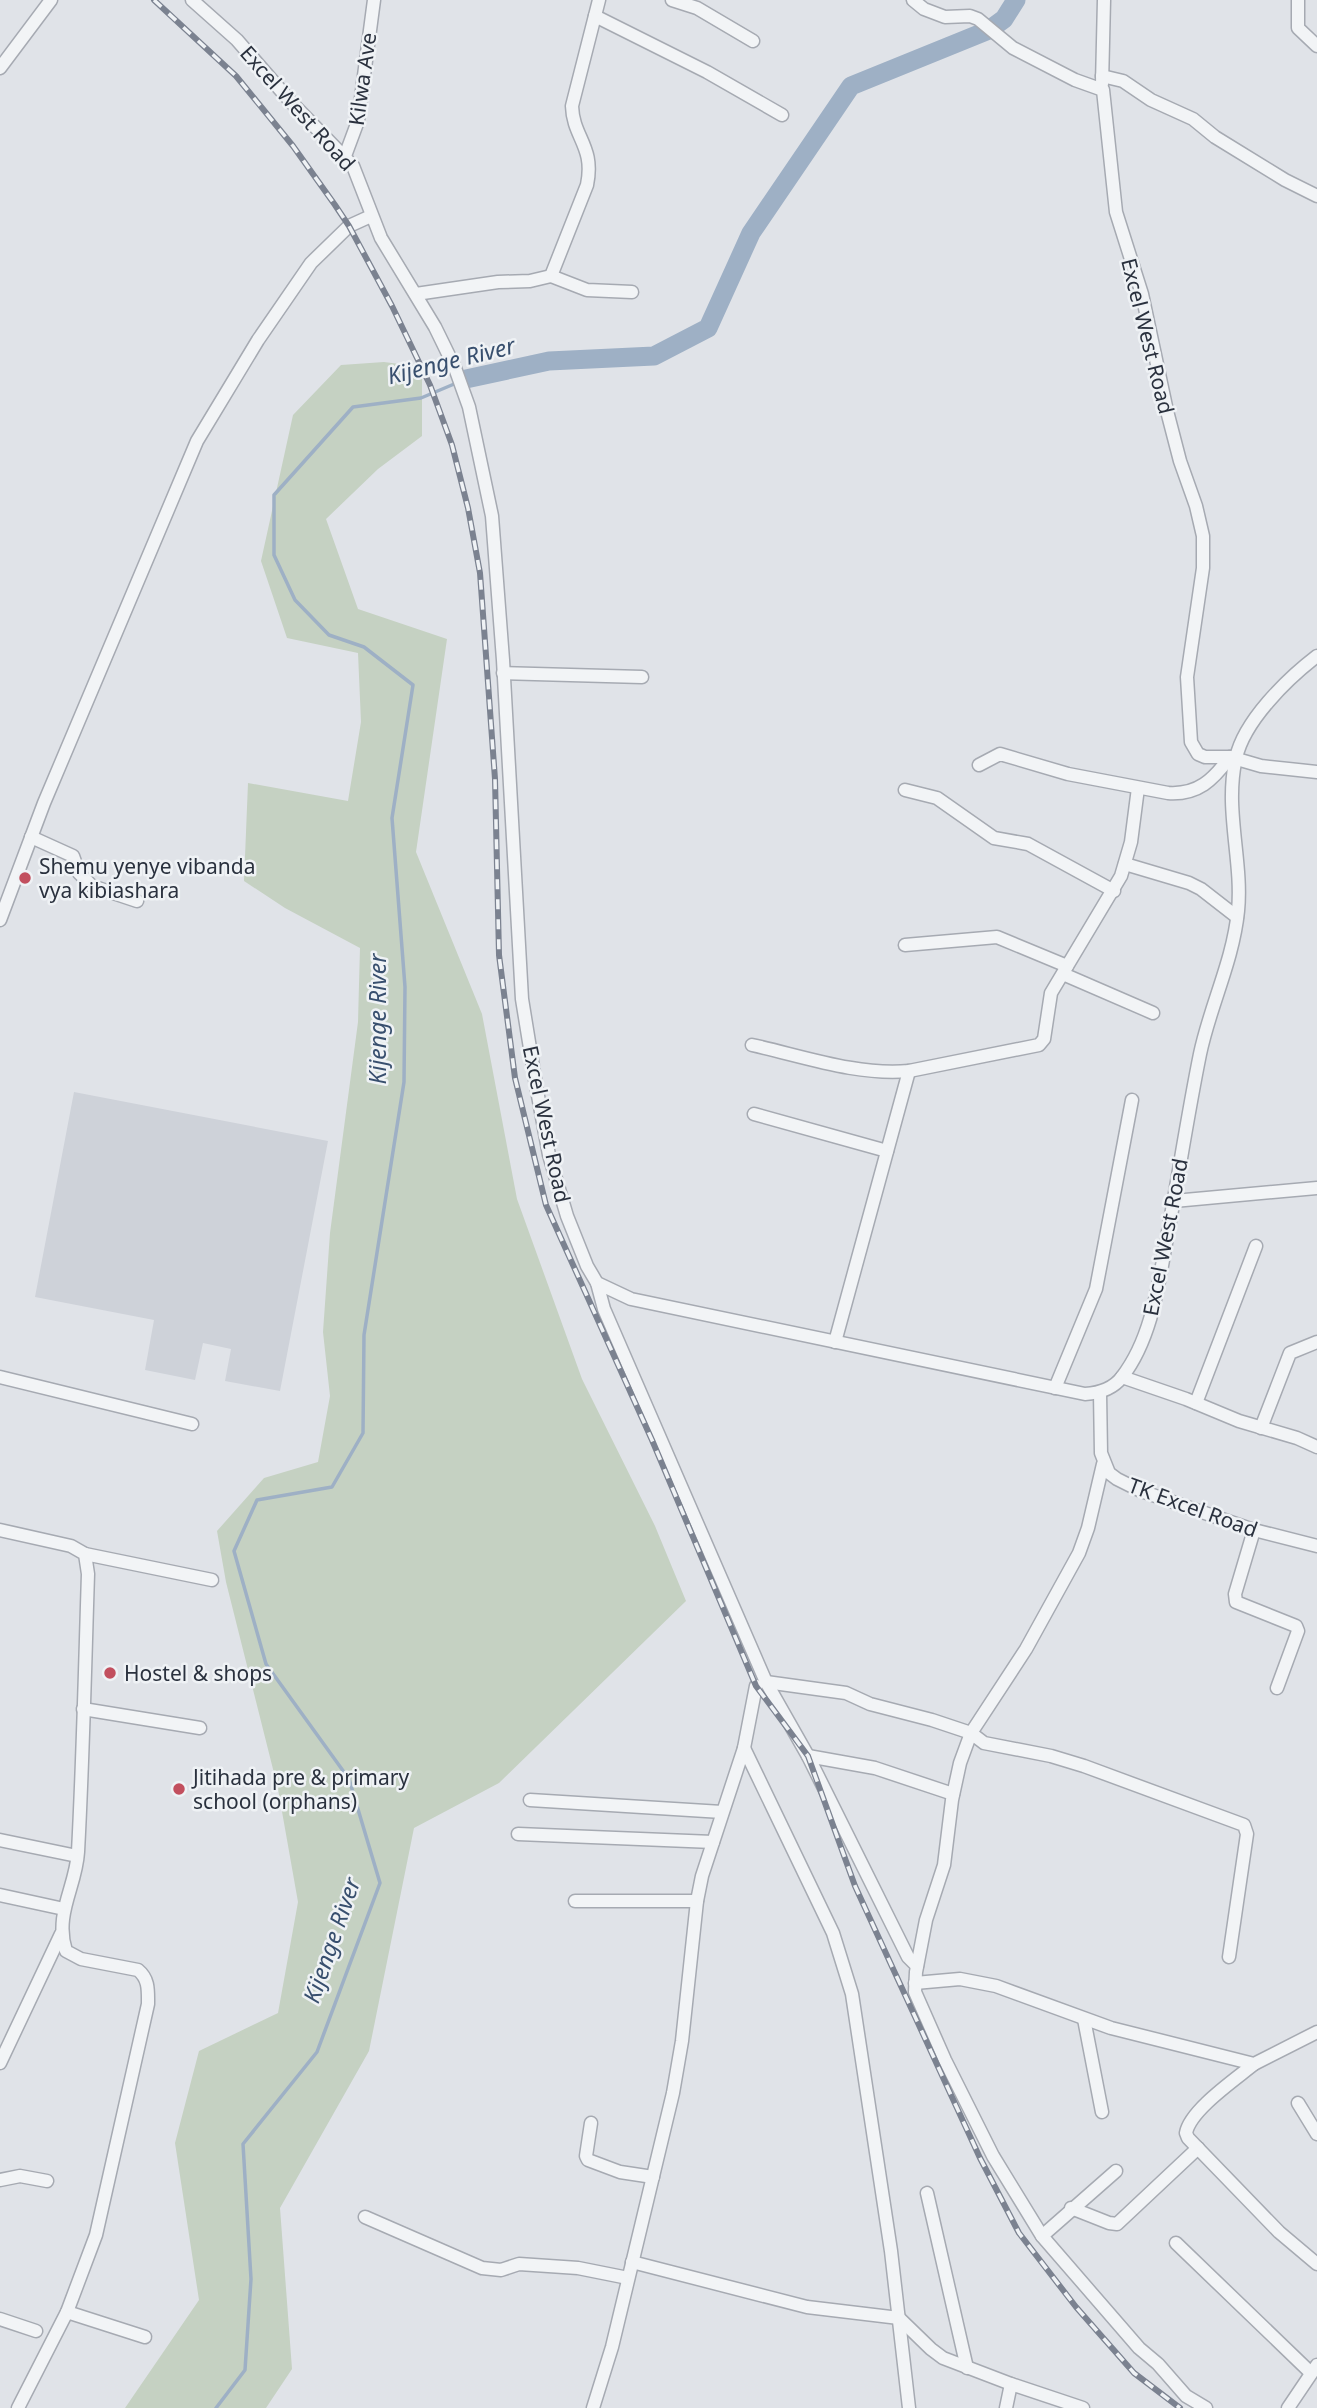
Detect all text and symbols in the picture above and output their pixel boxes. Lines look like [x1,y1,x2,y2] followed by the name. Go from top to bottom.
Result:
[342,31,382,127] street label: Kilwa Ave
[234,39,362,177] street label: Excel West Road
[1115,255,1181,417] street label: Excel West Road
[384,328,519,391] water label: Kijenge River
[39,852,255,904] place label: Shemu yenye vibanda vya kibiashara
[17,870,33,886] marker: Shemu yenye vibanda vya kibiashara
[361,953,393,1084] water label: Kijenge River
[517,1043,577,1205] street label: Excel West Road
[1136,1156,1194,1318] street label: Excel West Road
[1124,1471,1262,1543] street label: TK Excel Road
[124,1659,272,1687] place label: Hostel & shops
[102,1665,118,1681] marker: Hostel & shops
[191,1763,409,1815] place label: Jitihada pre & primary school (orphans)
[171,1781,187,1797] marker: Jitihada pre & primary school (orphans)
[295,1872,368,2007] water label: Kijenge River

